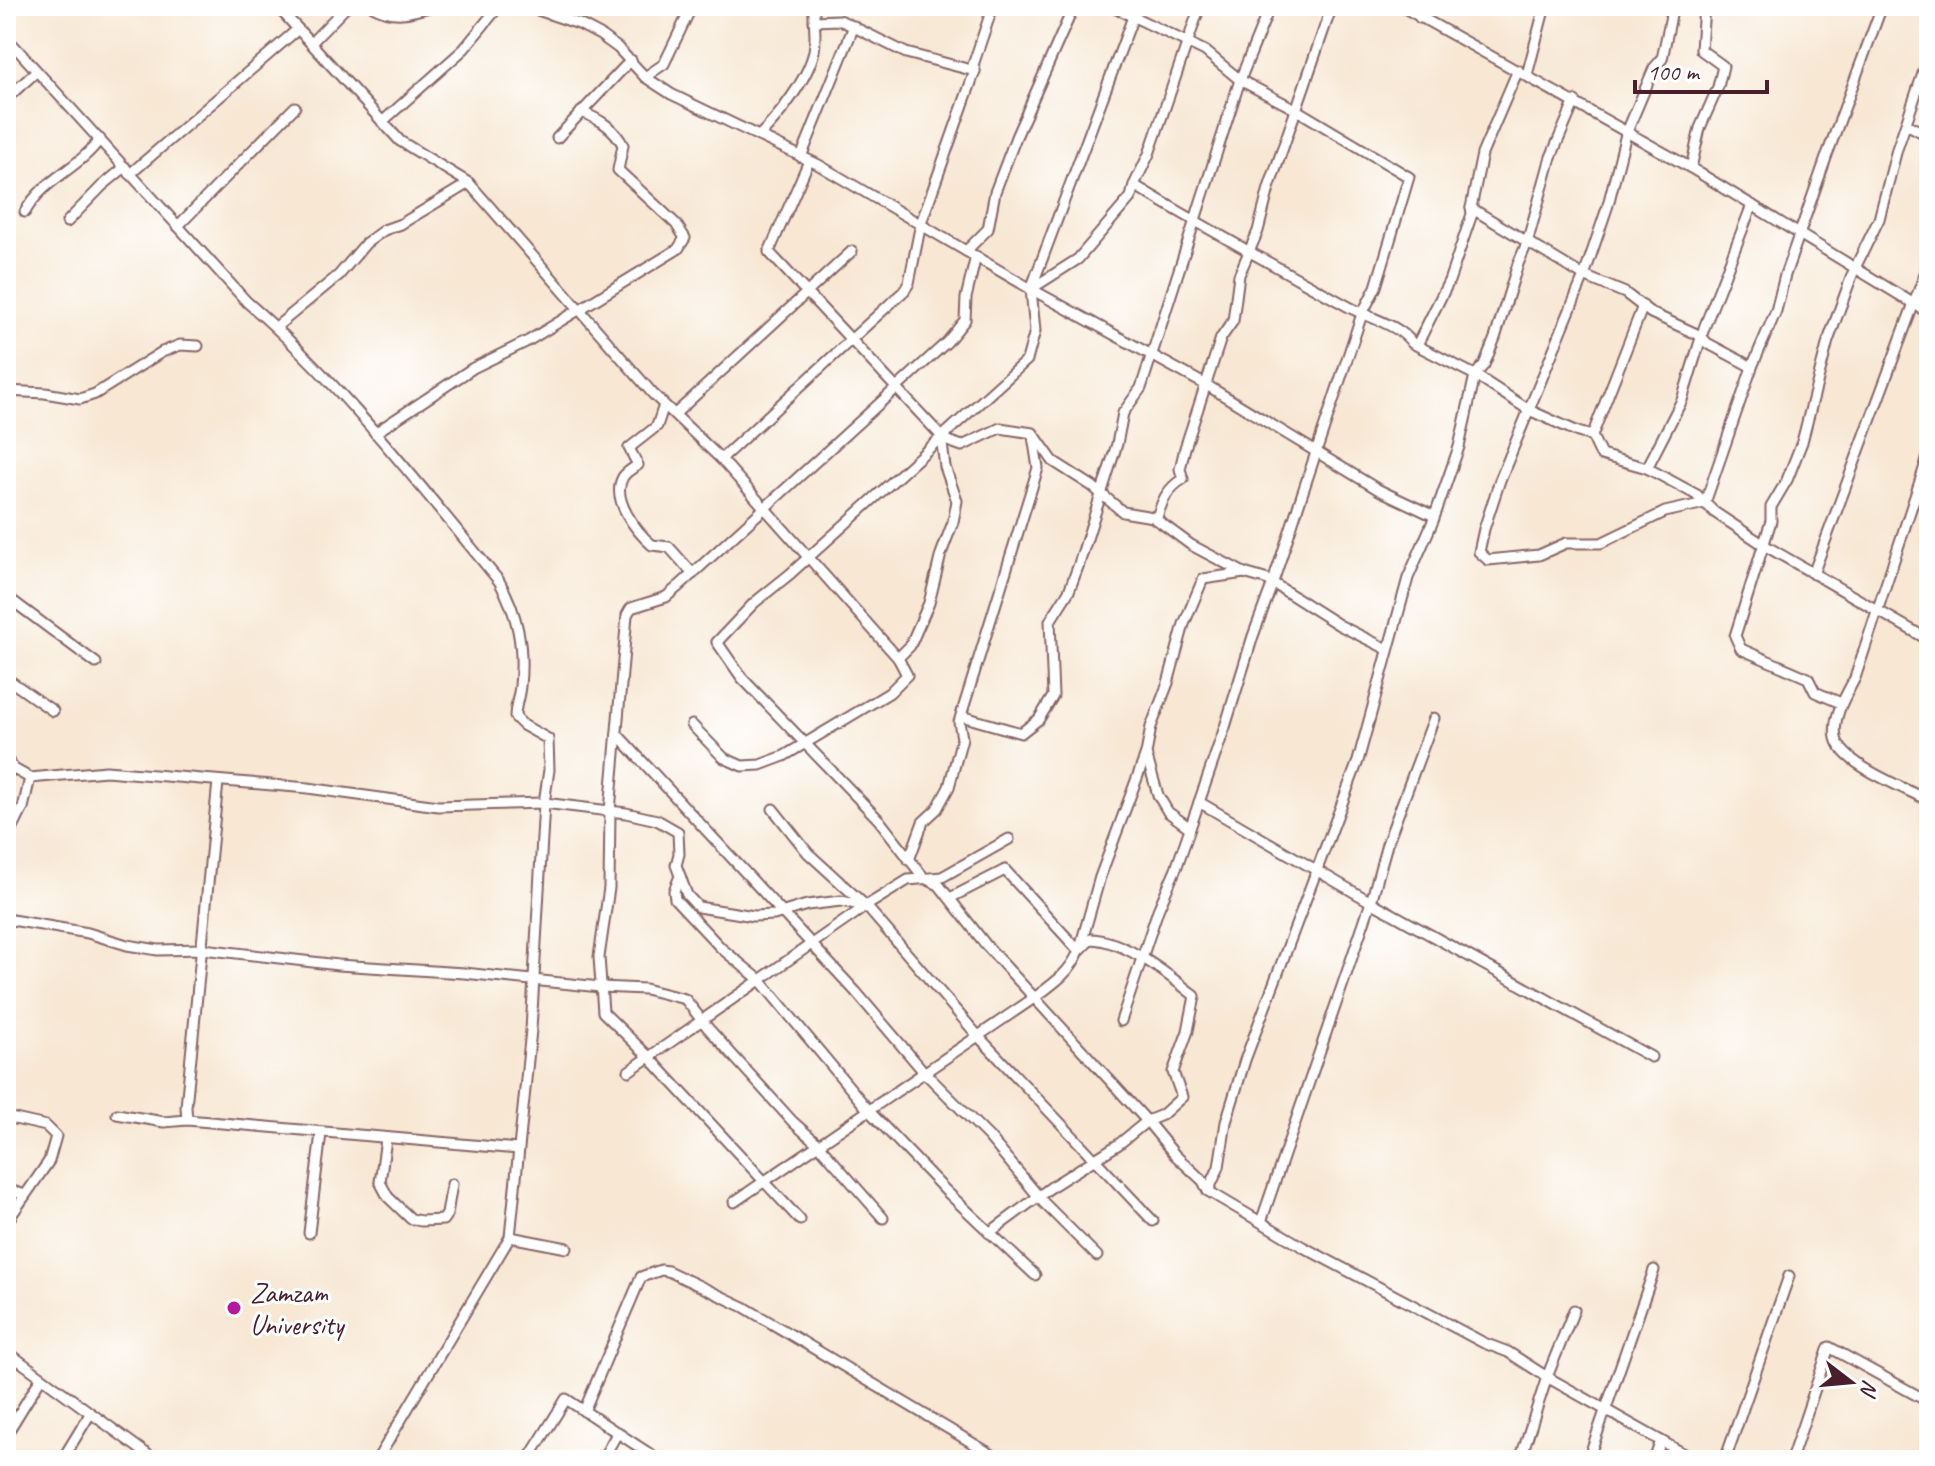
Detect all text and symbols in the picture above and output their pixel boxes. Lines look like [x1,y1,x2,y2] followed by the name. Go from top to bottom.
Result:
[1635,44,1767,94] scale bar
[1647,57,1701,87] text: 100 m
[250,1275,346,1342] place label: Zamzam University
[225,1299,243,1317] marker: Zamzam University
[1811,1342,1891,1422] north arrow
[1853,1377,1885,1401] text: N

